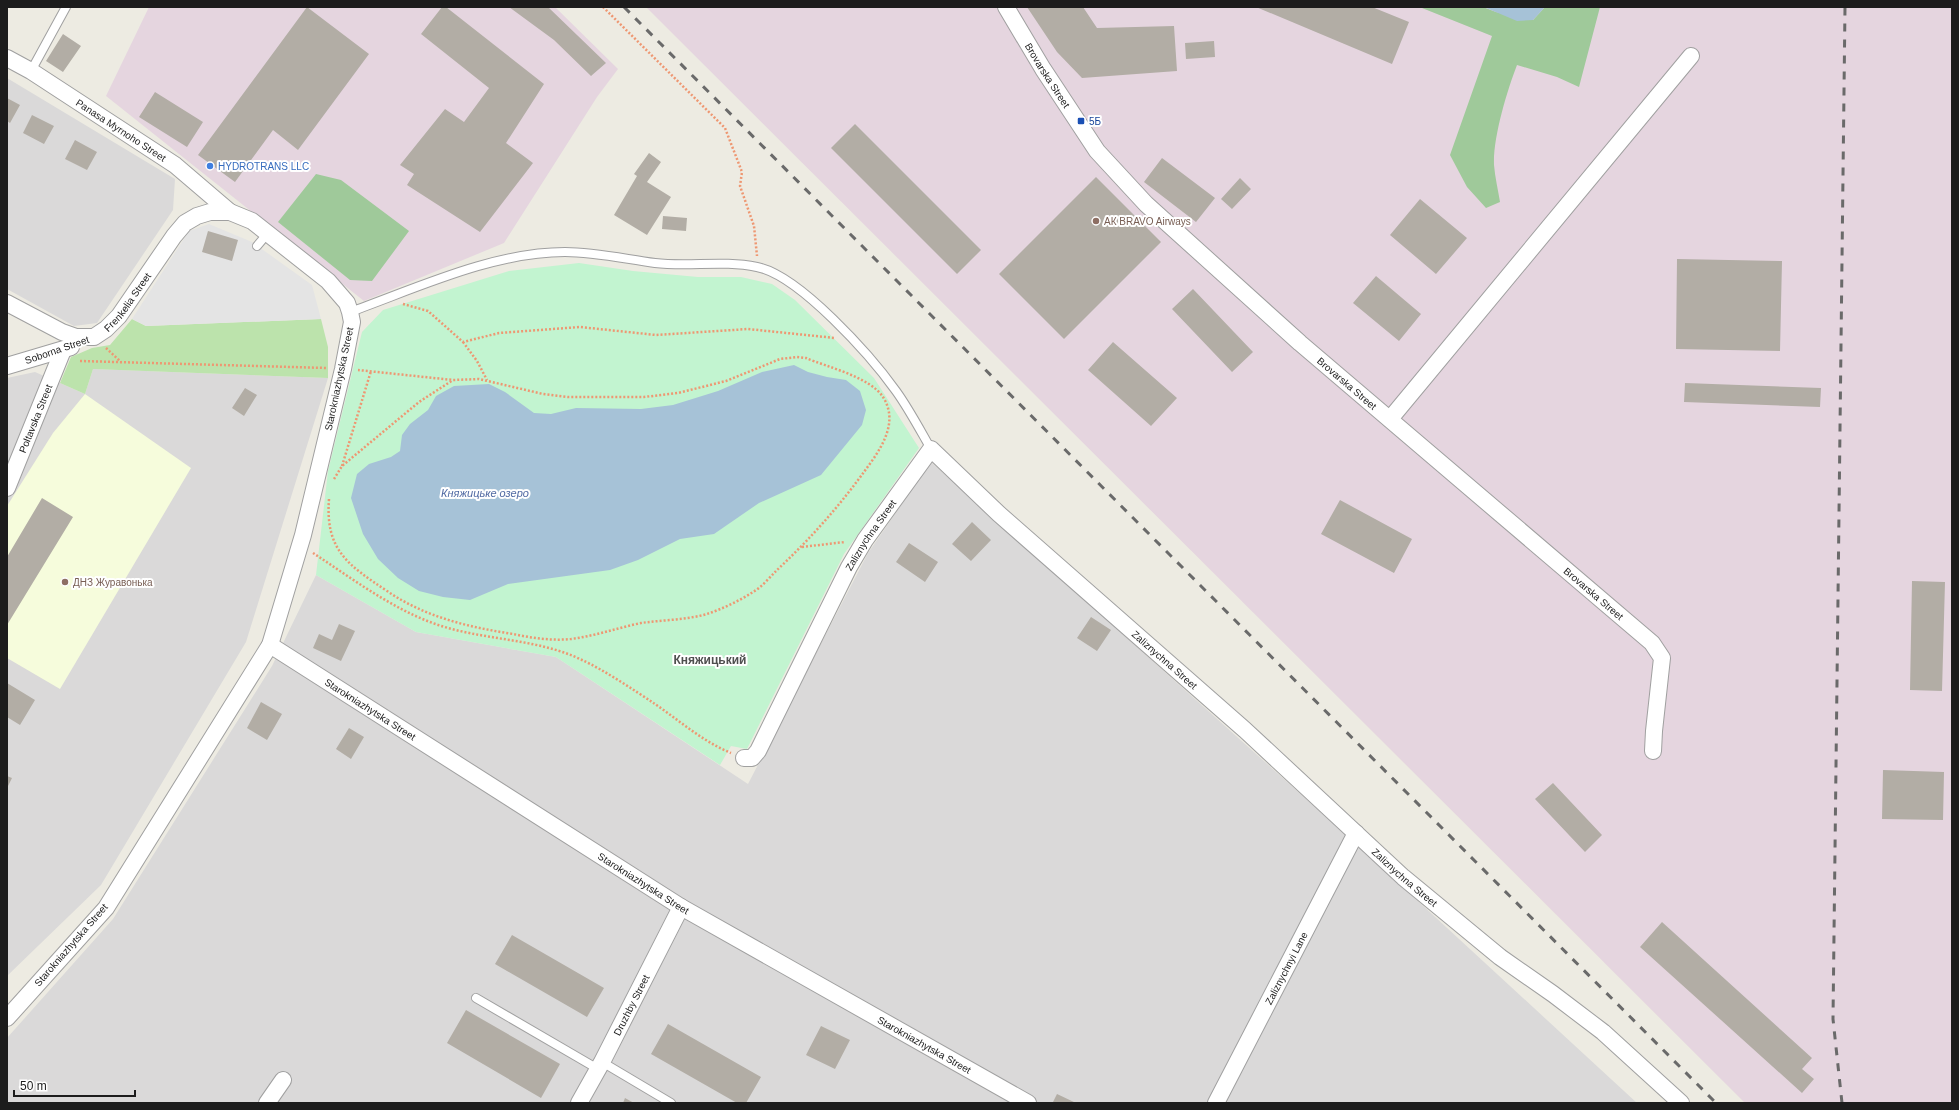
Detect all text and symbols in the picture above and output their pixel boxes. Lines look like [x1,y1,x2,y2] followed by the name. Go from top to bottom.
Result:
[1023,41,1072,110] street label: Brovarska Street
[74,97,168,163] street label: Panasa Myrnoho Street
[1076,116,1086,126] marker: 5Б
[1089,116,1102,127] place label: 5Б
[205,161,215,171] marker: HYDROTRANS LLC
[218,161,309,172] place label: HYDROTRANS LLC
[1091,216,1101,226] marker: АК BRAVO Airways
[1104,216,1191,227] place label: АК BRAVO Airways
[102,270,153,333] street label: Frenkelia Street
[323,326,355,432] street label: Starokniazhytska Street
[23,334,91,366] street label: Soborna Street
[1315,355,1379,412] street label: Brovarska Street
[16,382,54,454] street label: Poltavska Street
[441,487,529,499] water label: Княжицьке озеро
[843,497,898,572] street label: Zaliznychna Street
[1562,565,1626,622] street label: Brovarska Street
[60,577,70,587] marker: ДНЗ Журавонька
[73,577,153,588] place label: ДНЗ Журавонька
[1130,628,1200,691] street label: Zaliznychna Street
[674,653,746,667] district label: Княжицький
[323,676,418,742] street label: Starokniazhytska Street
[1370,846,1440,909] street label: Zaliznychna Street
[596,850,691,916] street label: Starokniazhytska Street
[32,901,110,988] street label: Starokniazhytska Street
[1263,930,1309,1006] street label: Zaliznychnyi Lane
[611,973,651,1037] street label: Druzhby Street
[876,1014,973,1075] street label: Starokniazhytska Street
[14,1072,135,1098] scale bar
[20,1079,47,1093] text: 50 m

